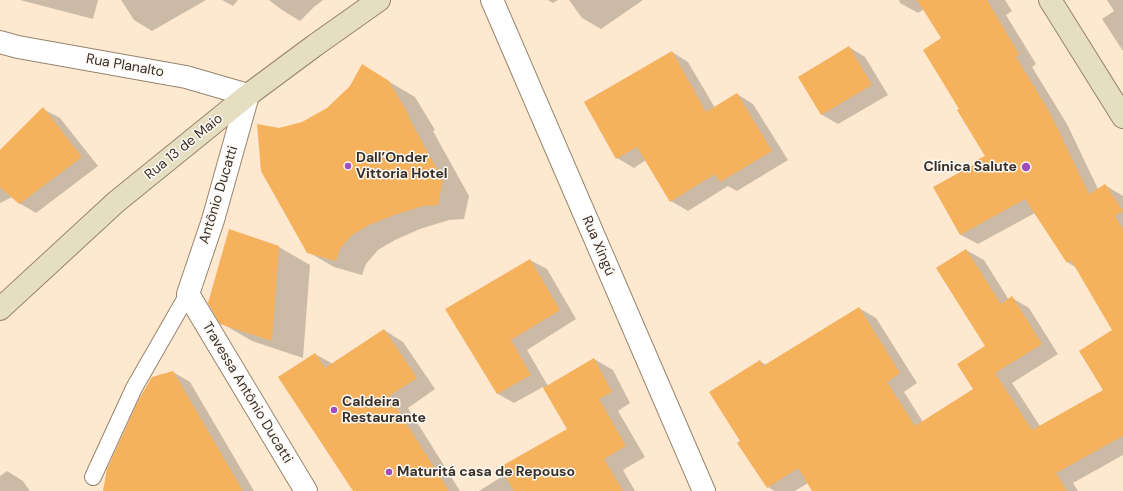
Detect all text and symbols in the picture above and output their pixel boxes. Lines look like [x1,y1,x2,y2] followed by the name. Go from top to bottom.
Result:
[85,51,165,81] street label: Rua Planalto
[142,110,226,184] street label: Rua 13 de Maio
[196,144,242,246] street label: Antônio Ducatti
[356,150,448,182] place label: Dall’Onder Vittoria Hotel
[923,159,1017,175] place label: Clínica Salute
[343,161,353,171] marker: Dall’Onder Vittoria Hotel
[1020,161,1032,173] marker: Clínica Salute
[578,214,618,278] street label: Rua Xingú
[198,319,296,467] street label: Travessa Antônio Ducatti
[342,394,426,426] place label: Caldeira Restaurante
[329,405,339,415] marker: Caldeira Restaurante
[397,464,575,480] place label: Maturitá casa de Repouso
[384,467,394,477] marker: Maturitá casa de Repouso

